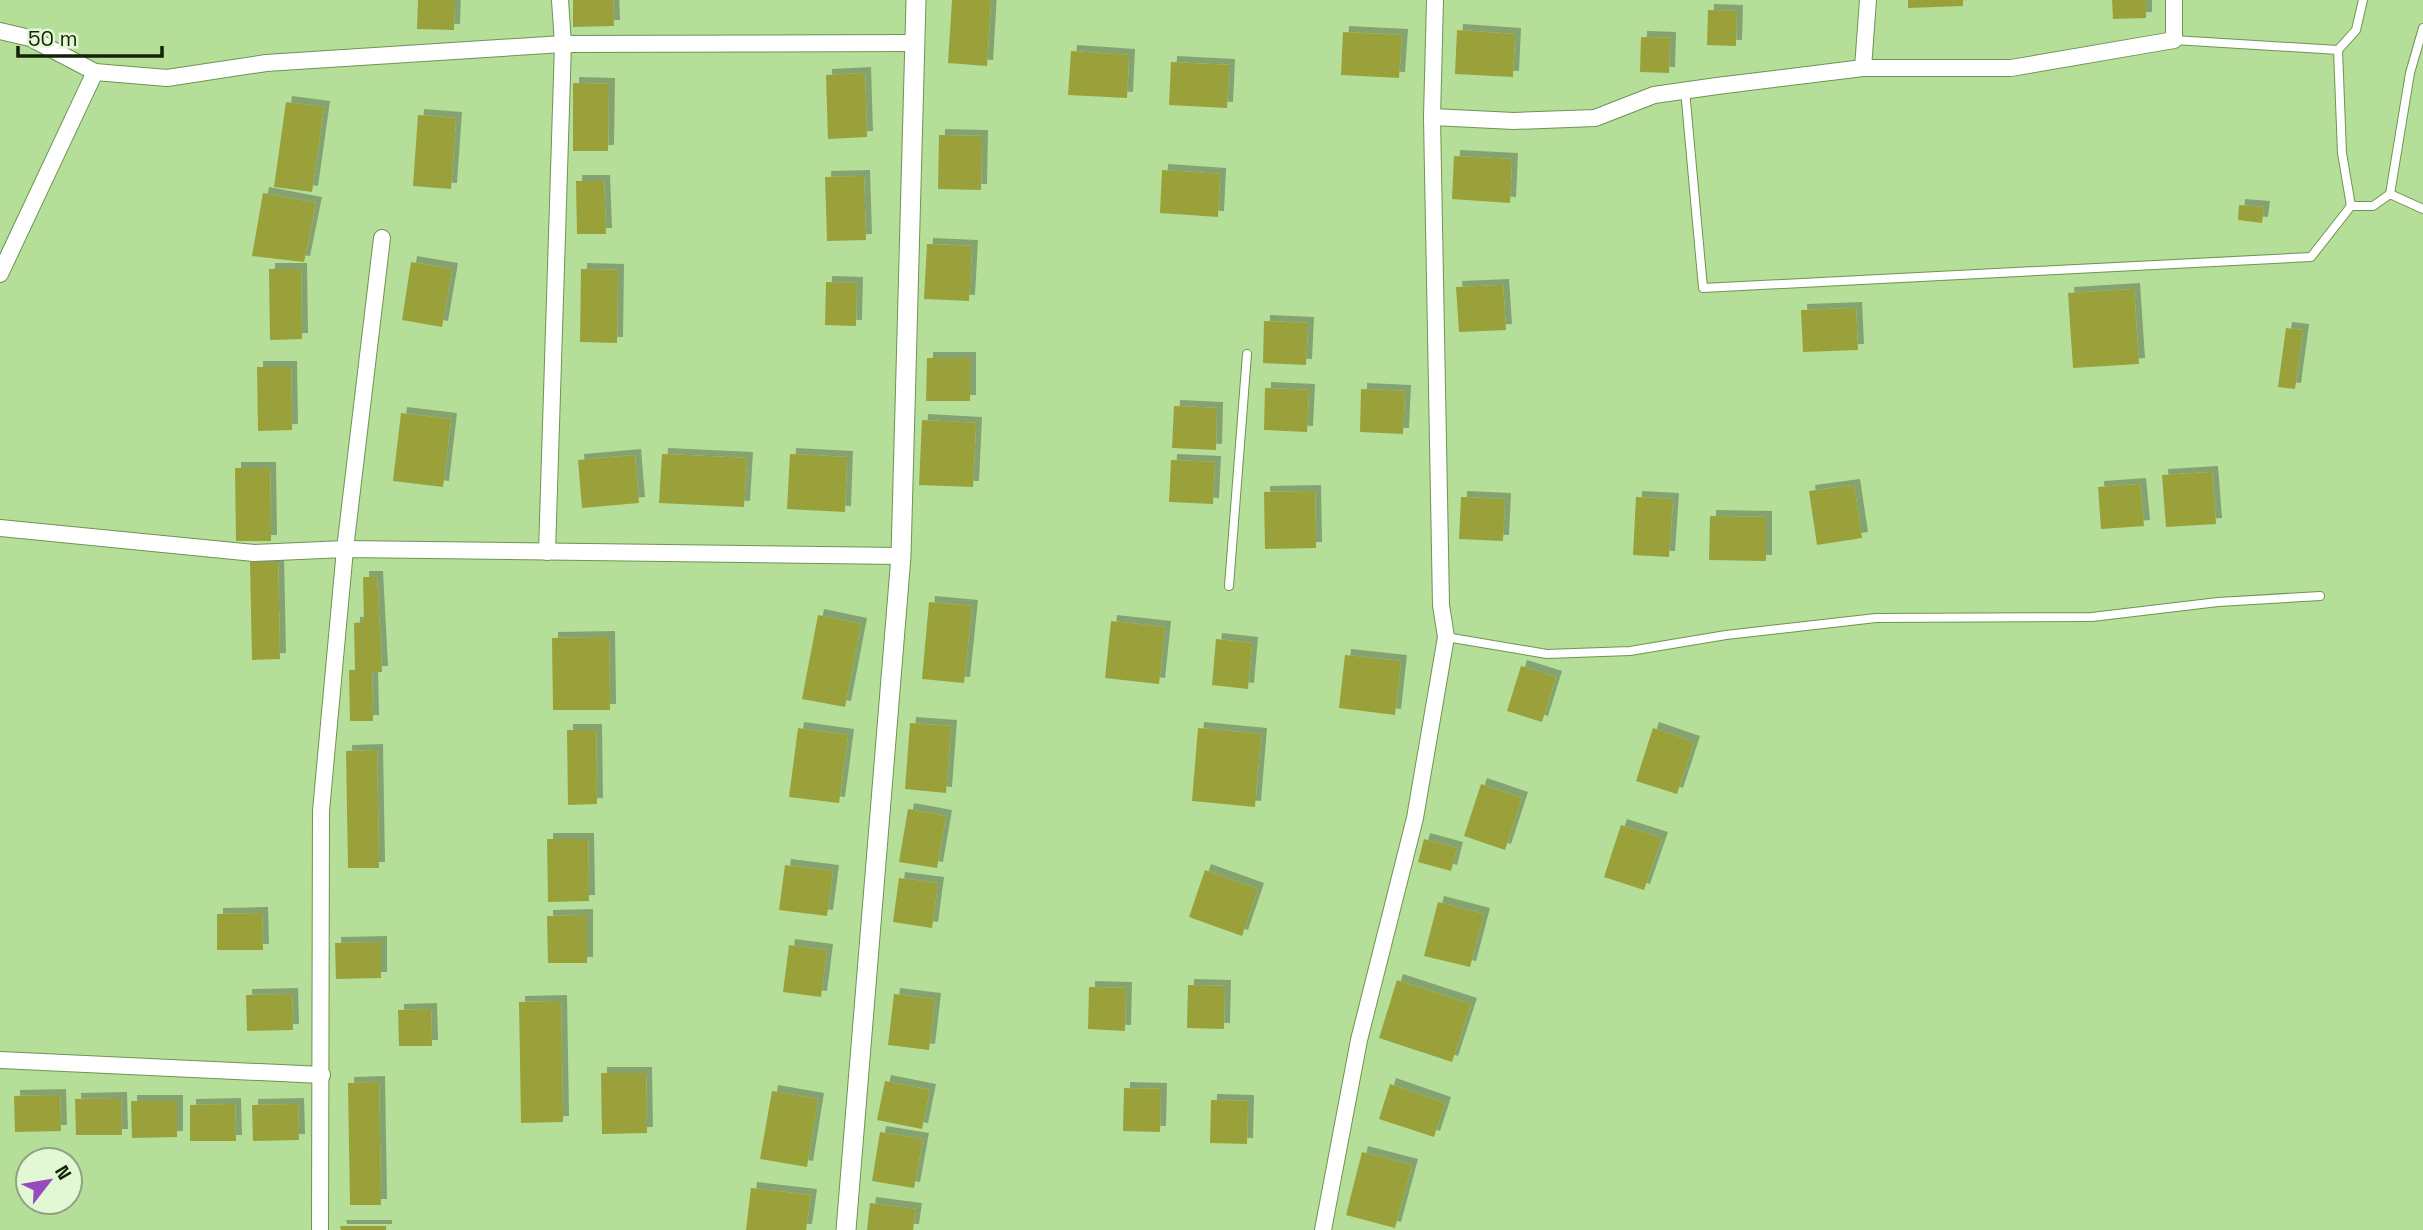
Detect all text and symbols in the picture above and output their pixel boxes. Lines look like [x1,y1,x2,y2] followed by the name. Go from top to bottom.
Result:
[18,14,161,58] scale bar
[28,25,78,52] text: 50 m
[14,1146,84,1216] north arrow
[49,1161,77,1184] text: N

